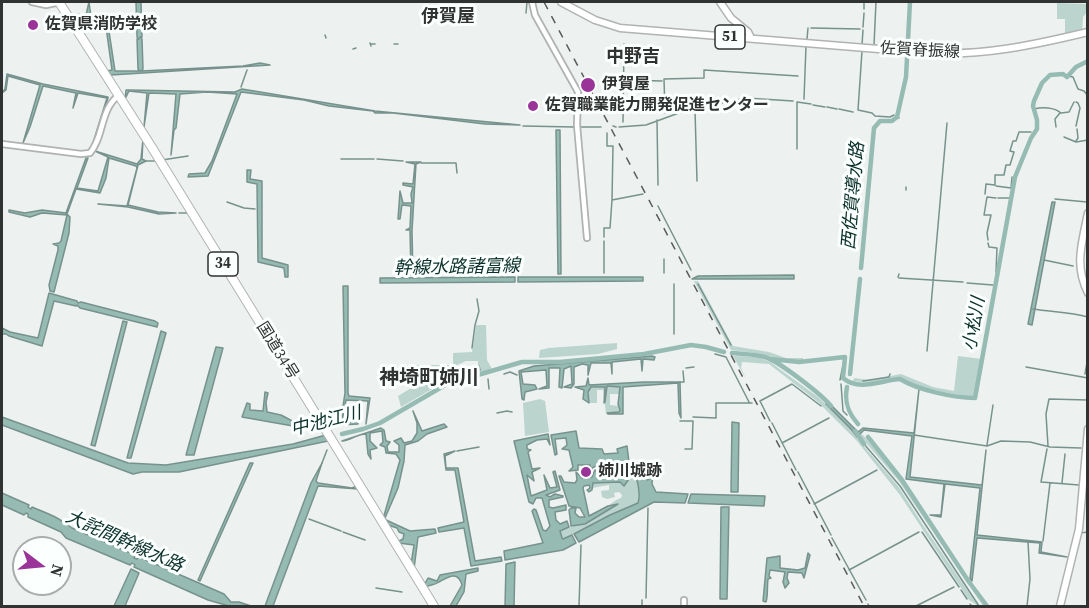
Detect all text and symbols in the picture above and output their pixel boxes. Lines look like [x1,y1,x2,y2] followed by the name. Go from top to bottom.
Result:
[421,6,475,28] district label: 伊賀屋
[45,15,157,35] place label: 佐賀県消防学校
[26,18,40,32] marker: 佐賀県消防学校
[715,25,745,49] road number: 51
[880,39,960,63] street label: 佐賀脊振線
[606,46,660,68] district label: 中野吉
[602,75,650,95] place label: 伊賀屋
[579,76,597,94] marker: 伊賀屋
[545,96,769,116] place label: 佐賀職業能力開発促進センター
[526,99,540,113] marker: 佐賀職業能力開発促進センター
[839,141,869,251] water label: 西佐賀導水路
[208,252,238,276] road number: 34
[394,256,520,280] water label: 幹線水路諸富線
[960,296,990,352] water label: 小松川
[252,319,302,383] street label: 国道34号
[379,367,479,391] district label: 神埼町姉川
[288,403,364,441] water label: 中池江川
[598,462,662,482] place label: 姉川城跡
[579,465,593,479] marker: 姉川城跡
[62,507,186,577] water label: 大詫間幹線水路
[12,536,72,596] north arrow
[45,562,70,579] text: N

